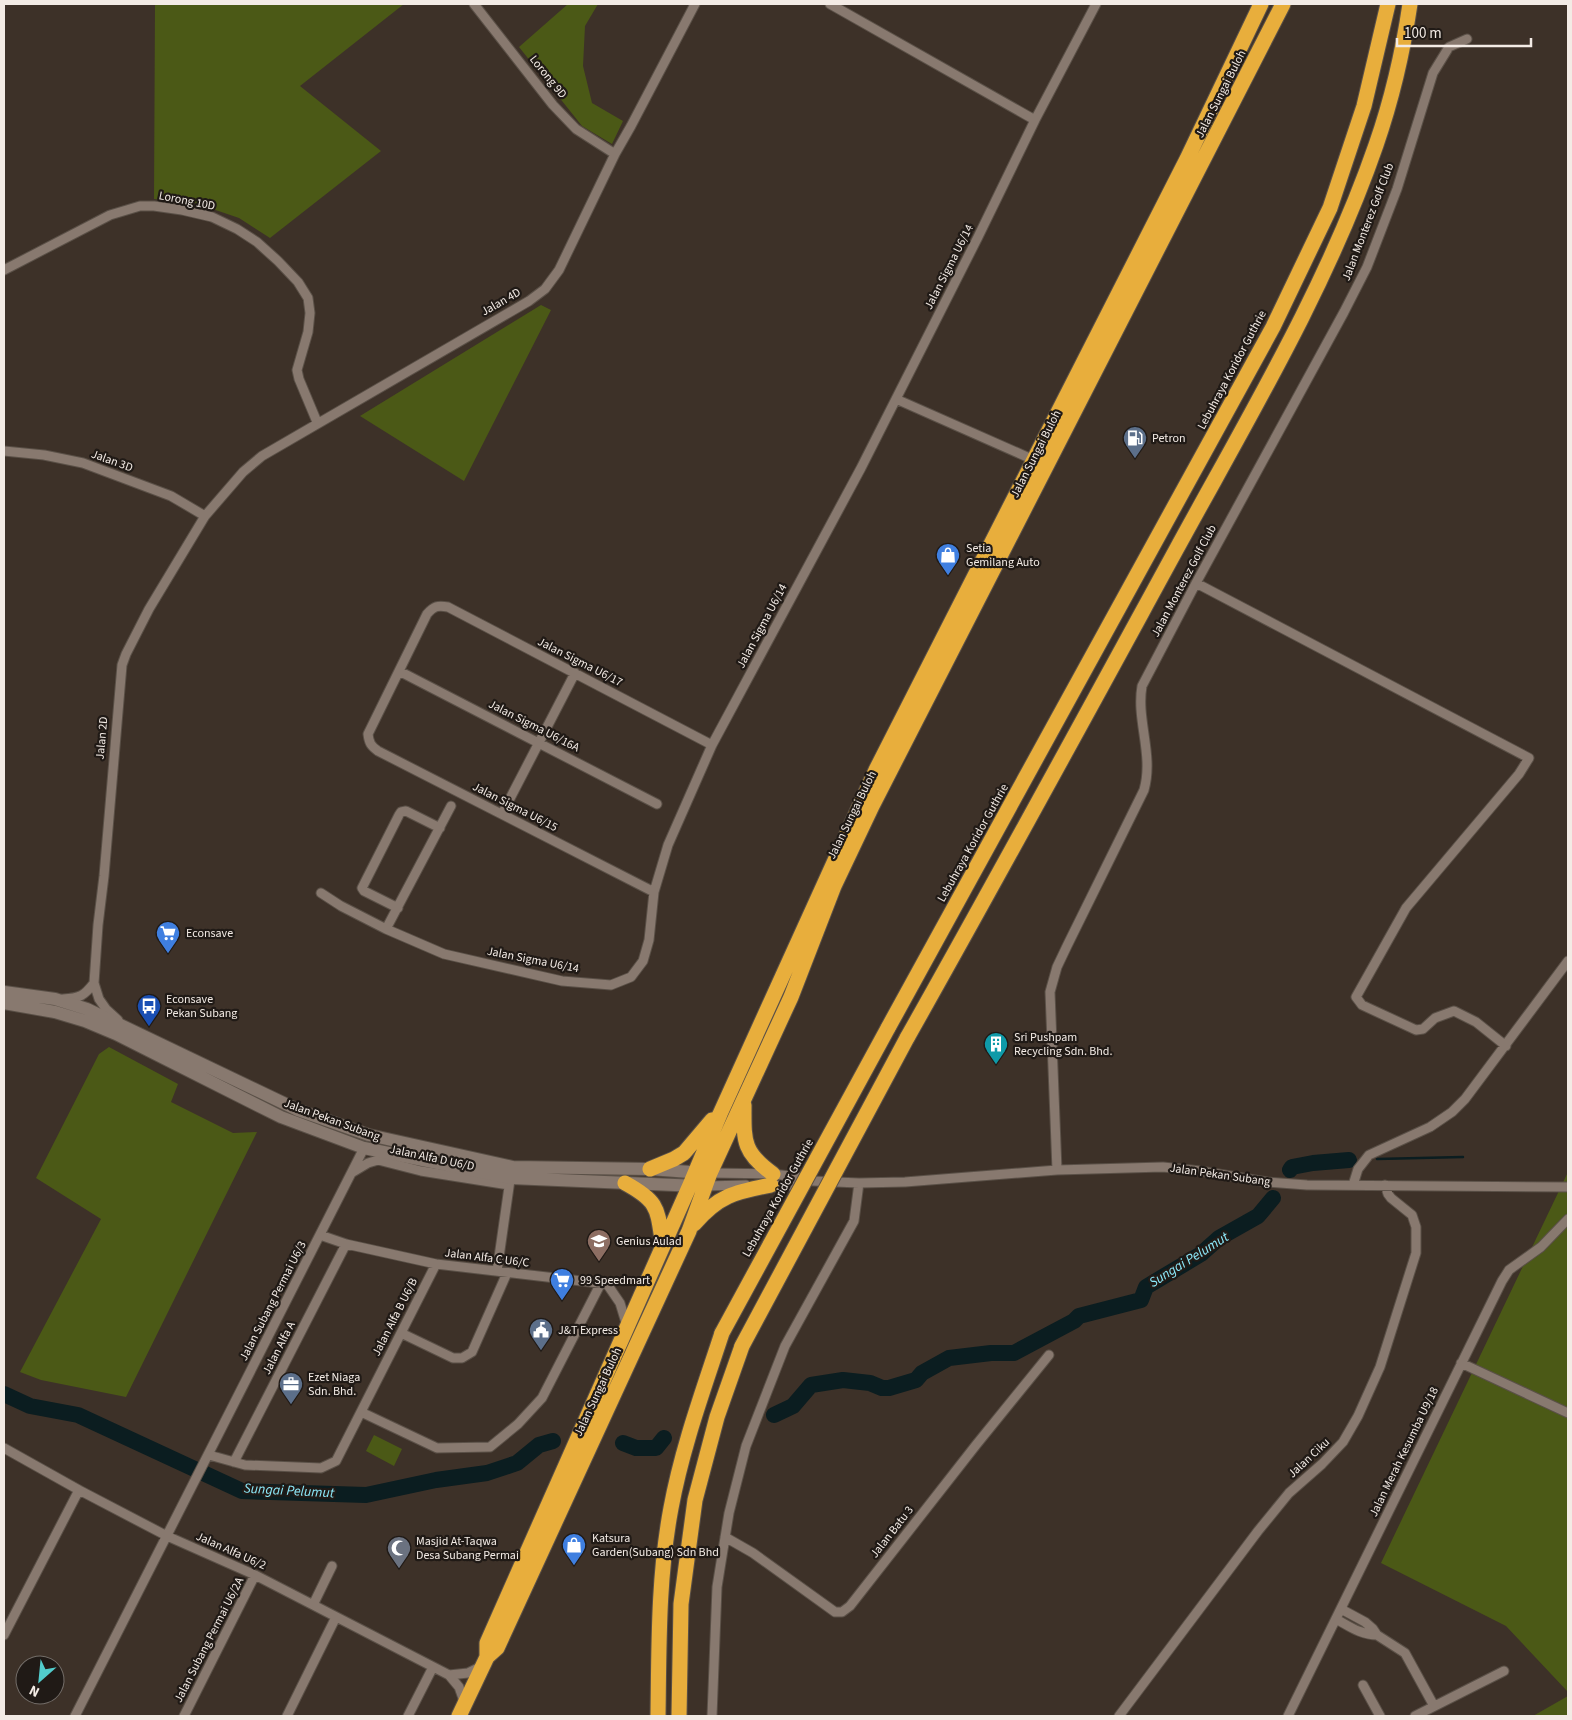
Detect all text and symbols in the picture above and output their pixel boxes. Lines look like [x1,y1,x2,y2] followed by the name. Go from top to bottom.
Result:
[1397,15,1531,47] scale bar
[1404,23,1442,44] text: 100 m
[1192,47,1250,141] street label: Jalan Sungai Buloh
[525,52,571,102] street label: Lorong 9D
[1338,160,1398,283] street label: Jalan Monterez Golf Club
[157,187,217,215] street label: Lorong 10D
[920,221,978,313] street label: Jalan Sigma U6/14
[478,284,524,320] street label: Jalan 4D
[1193,307,1271,433] street label: Lebuhraya Koridor Guthrie
[1007,407,1065,501] street label: Jalan Sungai Buloh
[1122,425,1148,459] fuel station icon: Petron
[1152,430,1186,447] place label: Petron
[89,446,135,476] street label: Jalan 3D
[1147,522,1221,640] street label: Jalan Monterez Golf Club
[966,540,1040,571] place label: Setia Gemilang Auto
[935,542,961,576] shop icon: Setia Gemilang Auto
[733,581,791,671] street label: Jalan Sigma U6/14
[534,633,626,691] street label: Jalan Sigma U6/17
[486,696,583,756] street label: Jalan Sigma U6/16A
[92,716,112,760] street label: Jalan 2D
[823,768,881,862] street label: Jalan Sungai Buloh
[469,778,561,836] street label: Jalan Sigma U6/15
[933,781,1013,905] street label: Lebuhraya Koridor Guthrie
[155,920,181,954] supermarket icon: Econsave
[186,925,233,942] place label: Econsave
[485,943,581,977] street label: Jalan Sigma U6/14
[166,991,237,1022] place label: Econsave Pekan Subang
[136,993,162,1027] bus stop icon: Econsave Pekan Subang
[1014,1029,1113,1060] place label: Sri Pushpam Recycling Sdn. Bhd.
[983,1031,1009,1065] building icon: Sri Pushpam Recycling Sdn. Bhd.
[282,1095,382,1145] street label: Jalan Pekan Subang
[738,1136,818,1260] street label: Lebuhraya Koridor Guthrie
[388,1141,476,1175] street label: Jalan Alfa D U6/D
[1169,1160,1271,1190] street label: Jalan Pekan Subang
[1145,1227,1233,1293] water label: Sungai Pelumut
[586,1228,612,1262] school or university icon: Genius Aulad
[616,1233,682,1250] place label: Genius Aulad
[235,1238,311,1364] street label: Jalan Subang Permai U6/3
[444,1244,530,1272] street label: Jalan Alfa C U6/C
[549,1267,575,1301] supermarket icon: 99 Speedmart
[580,1272,650,1289] place label: 99 Speedmart
[368,1275,422,1359] street label: Jalan Alfa B U6/B
[528,1317,554,1351] public building icon: J&T Express
[258,1318,300,1378] street label: Jalan Alfa A
[558,1322,618,1339] place label: J&T Express
[570,1345,626,1439] street label: Jalan Sungai Buloh
[308,1369,360,1400] place label: Ezet Niaga Sdn. Bhd.
[278,1371,304,1405] office icon: Ezet Niaga Sdn. Bhd.
[1365,1384,1443,1520] street label: Jalan Merah Kesumba U9/18
[1284,1434,1334,1482] street label: Jalan Ciku
[243,1479,335,1503] water label: Sungai Pelumut
[866,1502,918,1562] street label: Jalan Batu 3
[193,1528,269,1574] street label: Jalan Alfa U6/2
[592,1530,719,1561] place label: Katsura Garden(Subang) Sdn Bhd
[561,1532,587,1566] shop icon: Katsura Garden(Subang) Sdn Bhd
[416,1533,519,1564] place label: Masjid At-Taqwa Desa Subang Permai
[386,1535,412,1569] mosque icon: Masjid At-Taqwa Desa Subang Permai
[170,1574,248,1706] street label: Jalan Subang Permai U6/2A
[15,1655,65,1705] north arrow
[26,1680,43,1702] text: N

